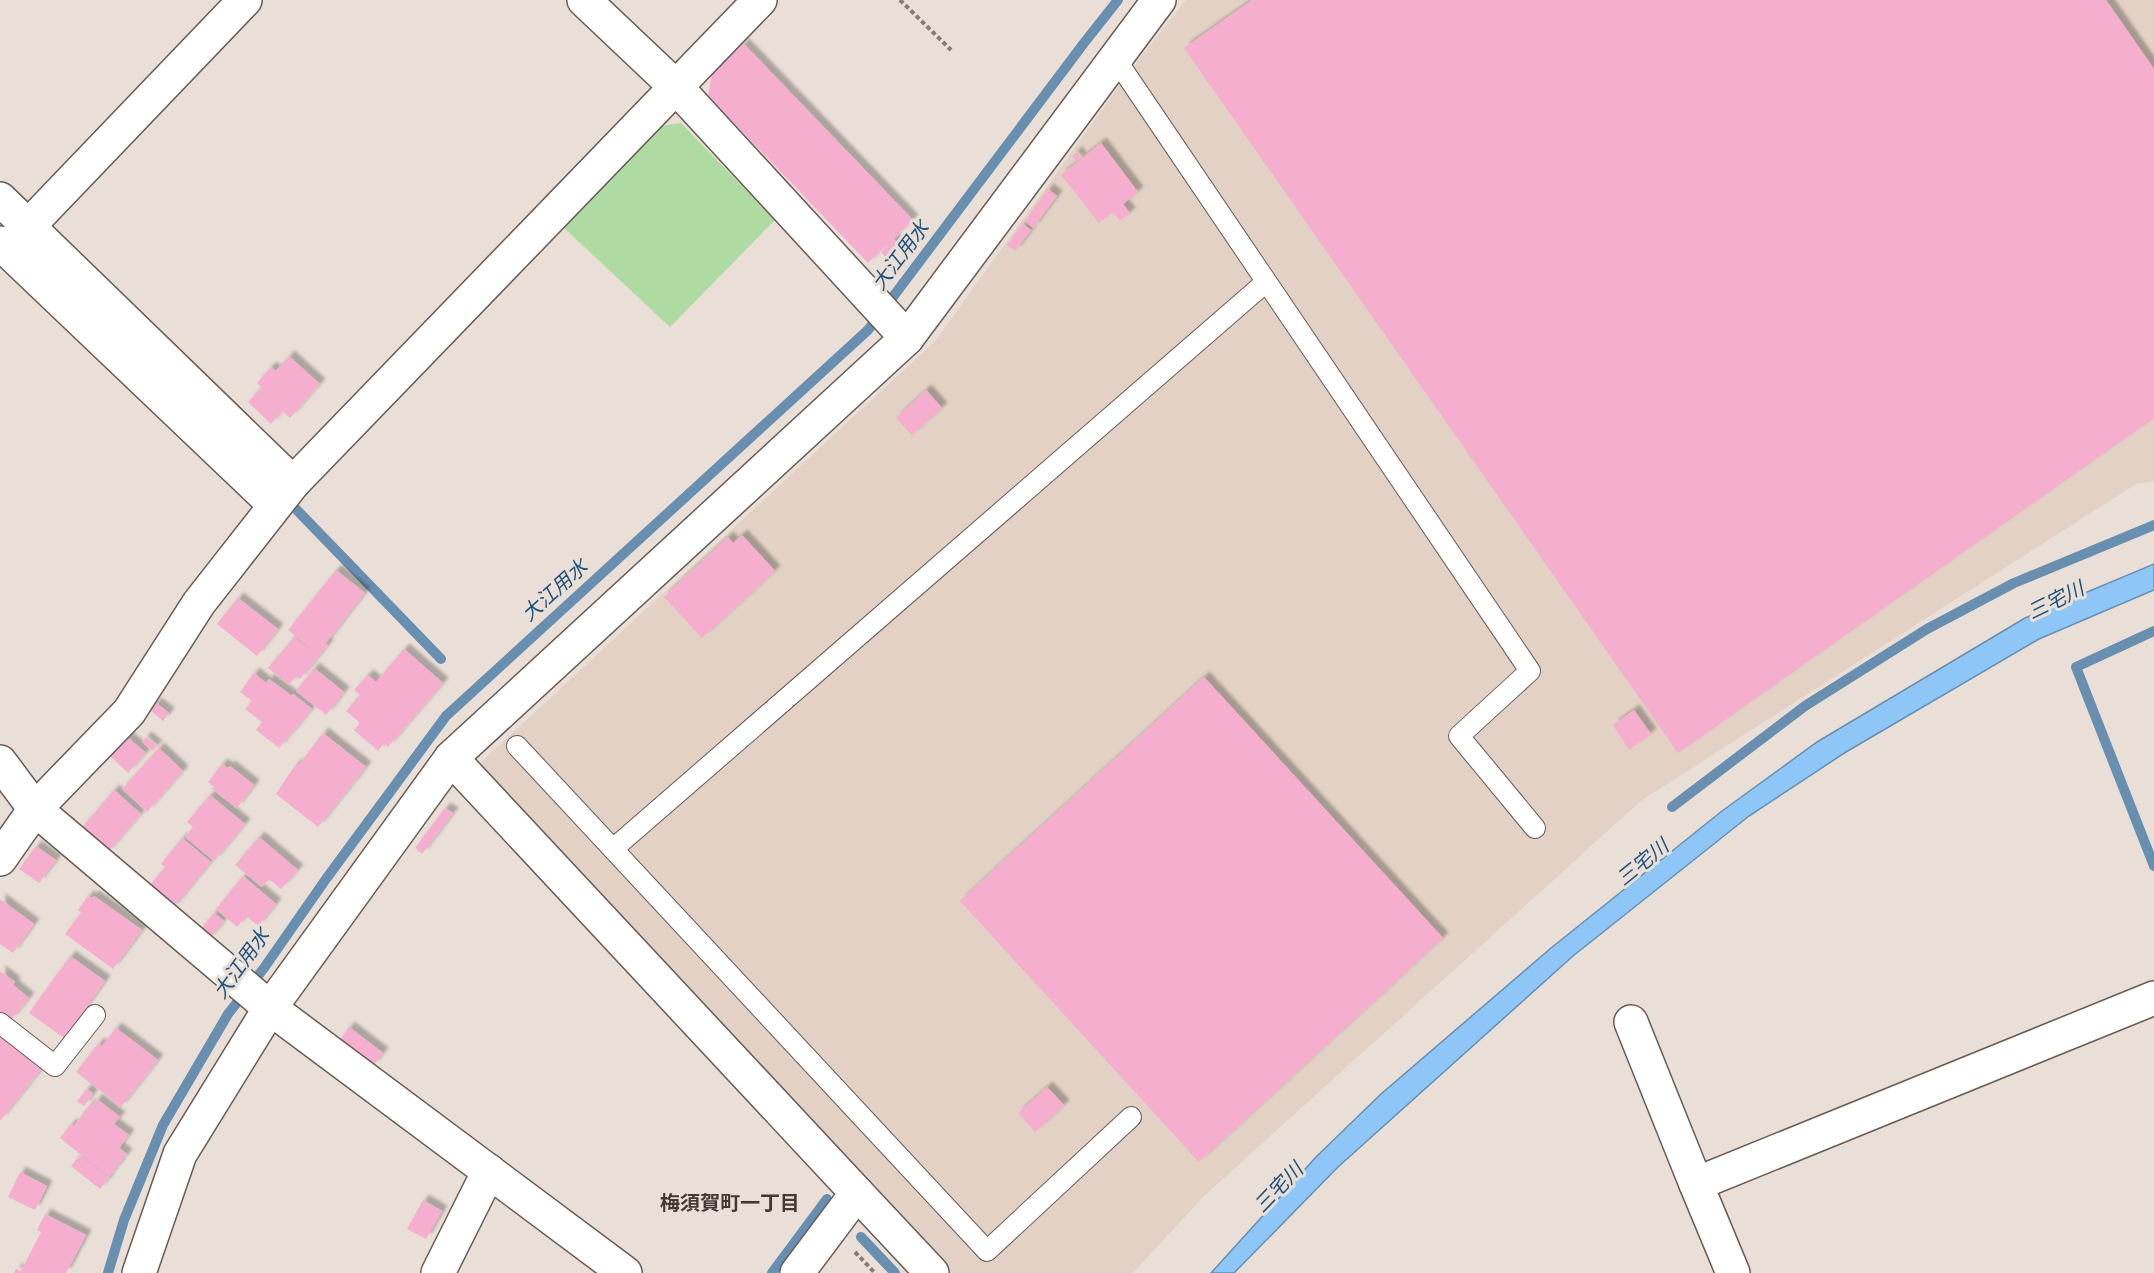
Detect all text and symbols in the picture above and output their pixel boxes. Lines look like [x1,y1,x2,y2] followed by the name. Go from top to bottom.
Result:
[866,214,937,296] water label: 大江用水
[516,552,596,628] water label: 大江用水
[2023,574,2091,627] water label: 三宅川
[1611,832,1677,893] water label: 三宅川
[207,922,278,1005] water label: 大江用水
[1248,1155,1311,1219] water label: 三宅川
[660,1190,800,1218] district label: 梅須賀町一丁目

